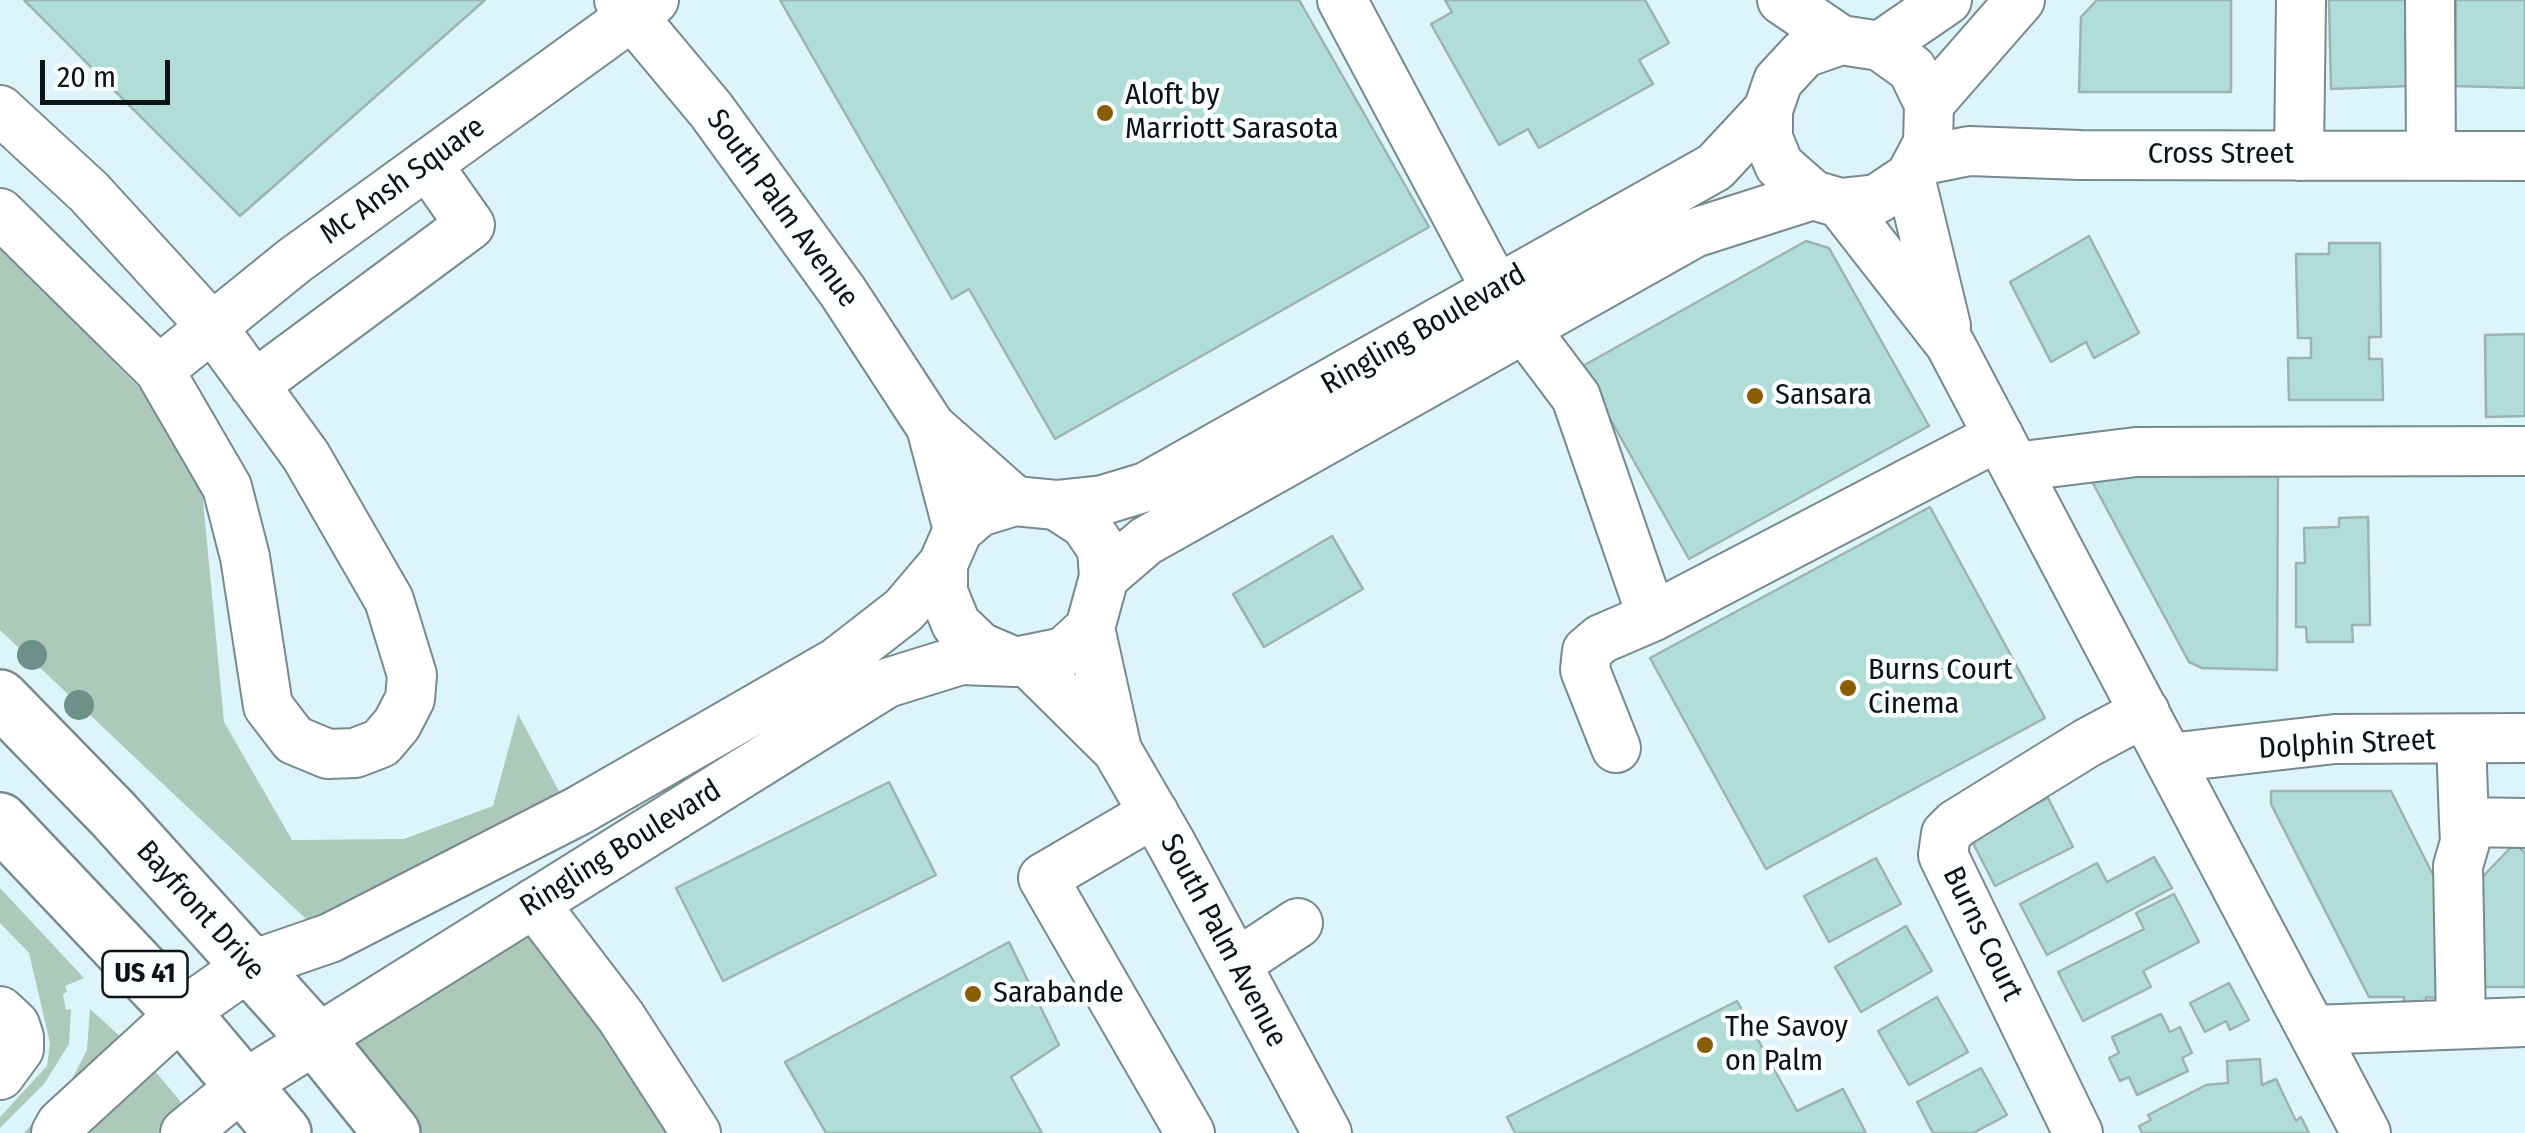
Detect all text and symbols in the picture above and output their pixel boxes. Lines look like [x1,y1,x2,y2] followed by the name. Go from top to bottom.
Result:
[45,40,175,102] scale bar
[57,59,116,95] text: 20 m
[1125,78,1338,148] place label: Aloft by Marriott Sarasota
[1094,102,1116,124] marker: Aloft by Marriott Sarasota
[698,103,866,315] street label: South Palm Avenue
[314,109,492,253] street label: Mc Ansh Square
[2148,137,2294,173] street label: Cross Street
[1315,257,1533,403] street label: Ringling Boulevard
[1775,378,1872,414] place label: Sansara
[1744,385,1766,407] marker: Sansara
[1868,653,2013,724] place label: Burns Court Cinema
[1837,677,1859,699] marker: Burns Court Cinema
[2258,722,2436,768] street label: Dolphin Street
[514,773,728,925] street label: Ringling Boulevard
[1152,828,1294,1054] street label: South Palm Avenue
[128,834,272,988] street label: Bayfront Drive
[1934,861,2030,1007] street label: Burns Court
[102,951,188,997] road number: US 41
[993,976,1124,1012] place label: Sarabande
[962,983,984,1005] marker: Sarabande
[1725,1010,1848,1080] place label: The Savoy on Palm
[1694,1034,1716,1056] marker: The Savoy on Palm

